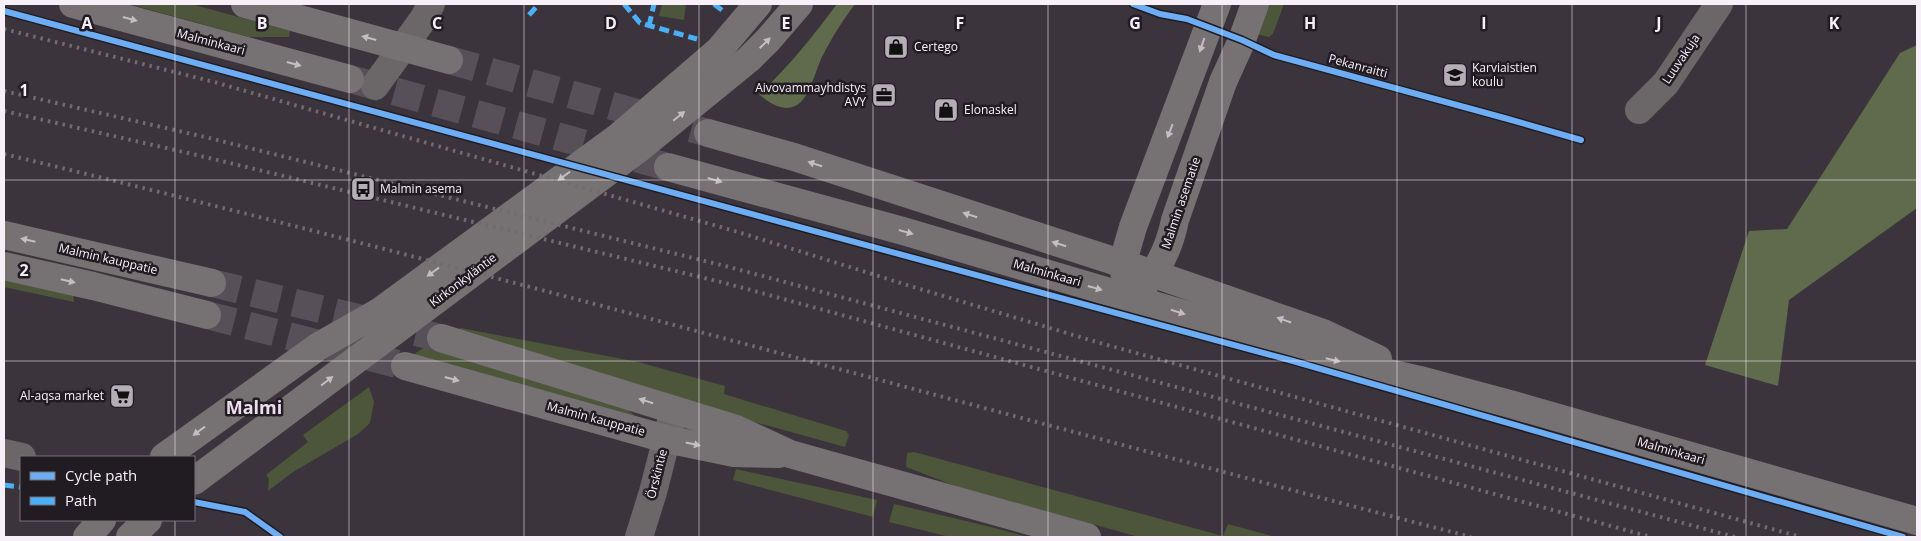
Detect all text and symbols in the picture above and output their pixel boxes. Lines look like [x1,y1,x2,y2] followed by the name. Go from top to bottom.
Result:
[81,12,93,34] text: A
[257,12,267,34] text: B
[432,12,442,34] text: C
[605,12,617,34] text: D
[782,12,791,34] text: E
[956,12,964,34] text: F
[1129,12,1141,34] text: G
[1304,12,1316,34] text: H
[1481,12,1487,34] text: I
[1654,12,1662,34] text: J
[1829,12,1840,34] text: K
[122,15,137,23] one-way arrow
[175,24,247,59] street label: Malminkaari
[1658,30,1704,87] street label: Luuvakuja
[361,33,376,41] one-way arrow
[883,34,909,60] shop icon: Certego
[759,37,771,49] one-way arrow
[1198,37,1205,52] one-way arrow
[914,38,958,55] place label: Certego
[1327,49,1390,82] street label: Pekanraitti
[1472,59,1537,90] place label: Karviaistien koulu
[287,61,302,69] one-way arrow
[1442,62,1468,88] school or university icon: Karviaistien koulu
[19,79,29,101] text: 1
[755,79,866,110] place label: Aivovammayhdistys AVY
[871,82,897,108] office icon: Aivovammayhdistys AVY
[933,97,959,123] shop icon: Elonaskel
[964,101,1017,118] place label: Elonaskel
[673,111,686,122] one-way arrow
[1166,124,1174,139] one-way arrow
[1157,154,1204,251] street label: Malmin asematie
[807,160,822,168] one-way arrow
[557,171,571,181] one-way arrow
[350,176,376,202] bus stop icon: Malmin asema
[708,176,723,184] one-way arrow
[380,180,462,197] place label: Malmin asema
[962,210,977,218] one-way arrow
[898,228,914,236] one-way arrow
[20,236,36,244] one-way arrow
[57,239,159,278] street label: Malmin kauppatie
[1051,240,1066,247] one-way arrow
[426,249,500,310] street label: Kirkonkyläntie
[1011,255,1083,290] street label: Malminkaari
[19,259,29,281] text: 2
[426,267,440,277] one-way arrow
[61,277,76,285] one-way arrow
[1088,284,1103,292] one-way arrow
[1170,309,1185,317] one-way arrow
[1276,315,1291,323] one-way arrow
[1325,356,1340,364] one-way arrow
[320,376,334,386] one-way arrow
[444,376,459,384] one-way arrow
[109,383,135,409] supermarket icon: Al-aqsa market
[20,387,104,404] place label: Al-aqsa market
[226,395,282,419] district label: Malmi
[545,397,647,440] street label: Malmin kauppatie
[639,397,654,405] one-way arrow
[192,426,206,436] one-way arrow
[1635,433,1707,468] street label: Malminkaari
[686,441,702,449] one-way arrow
[642,447,671,501] street label: Örskintie
[20,456,195,521] legend
[65,465,137,485] text: Cycle path
[65,490,97,510] text: Path

